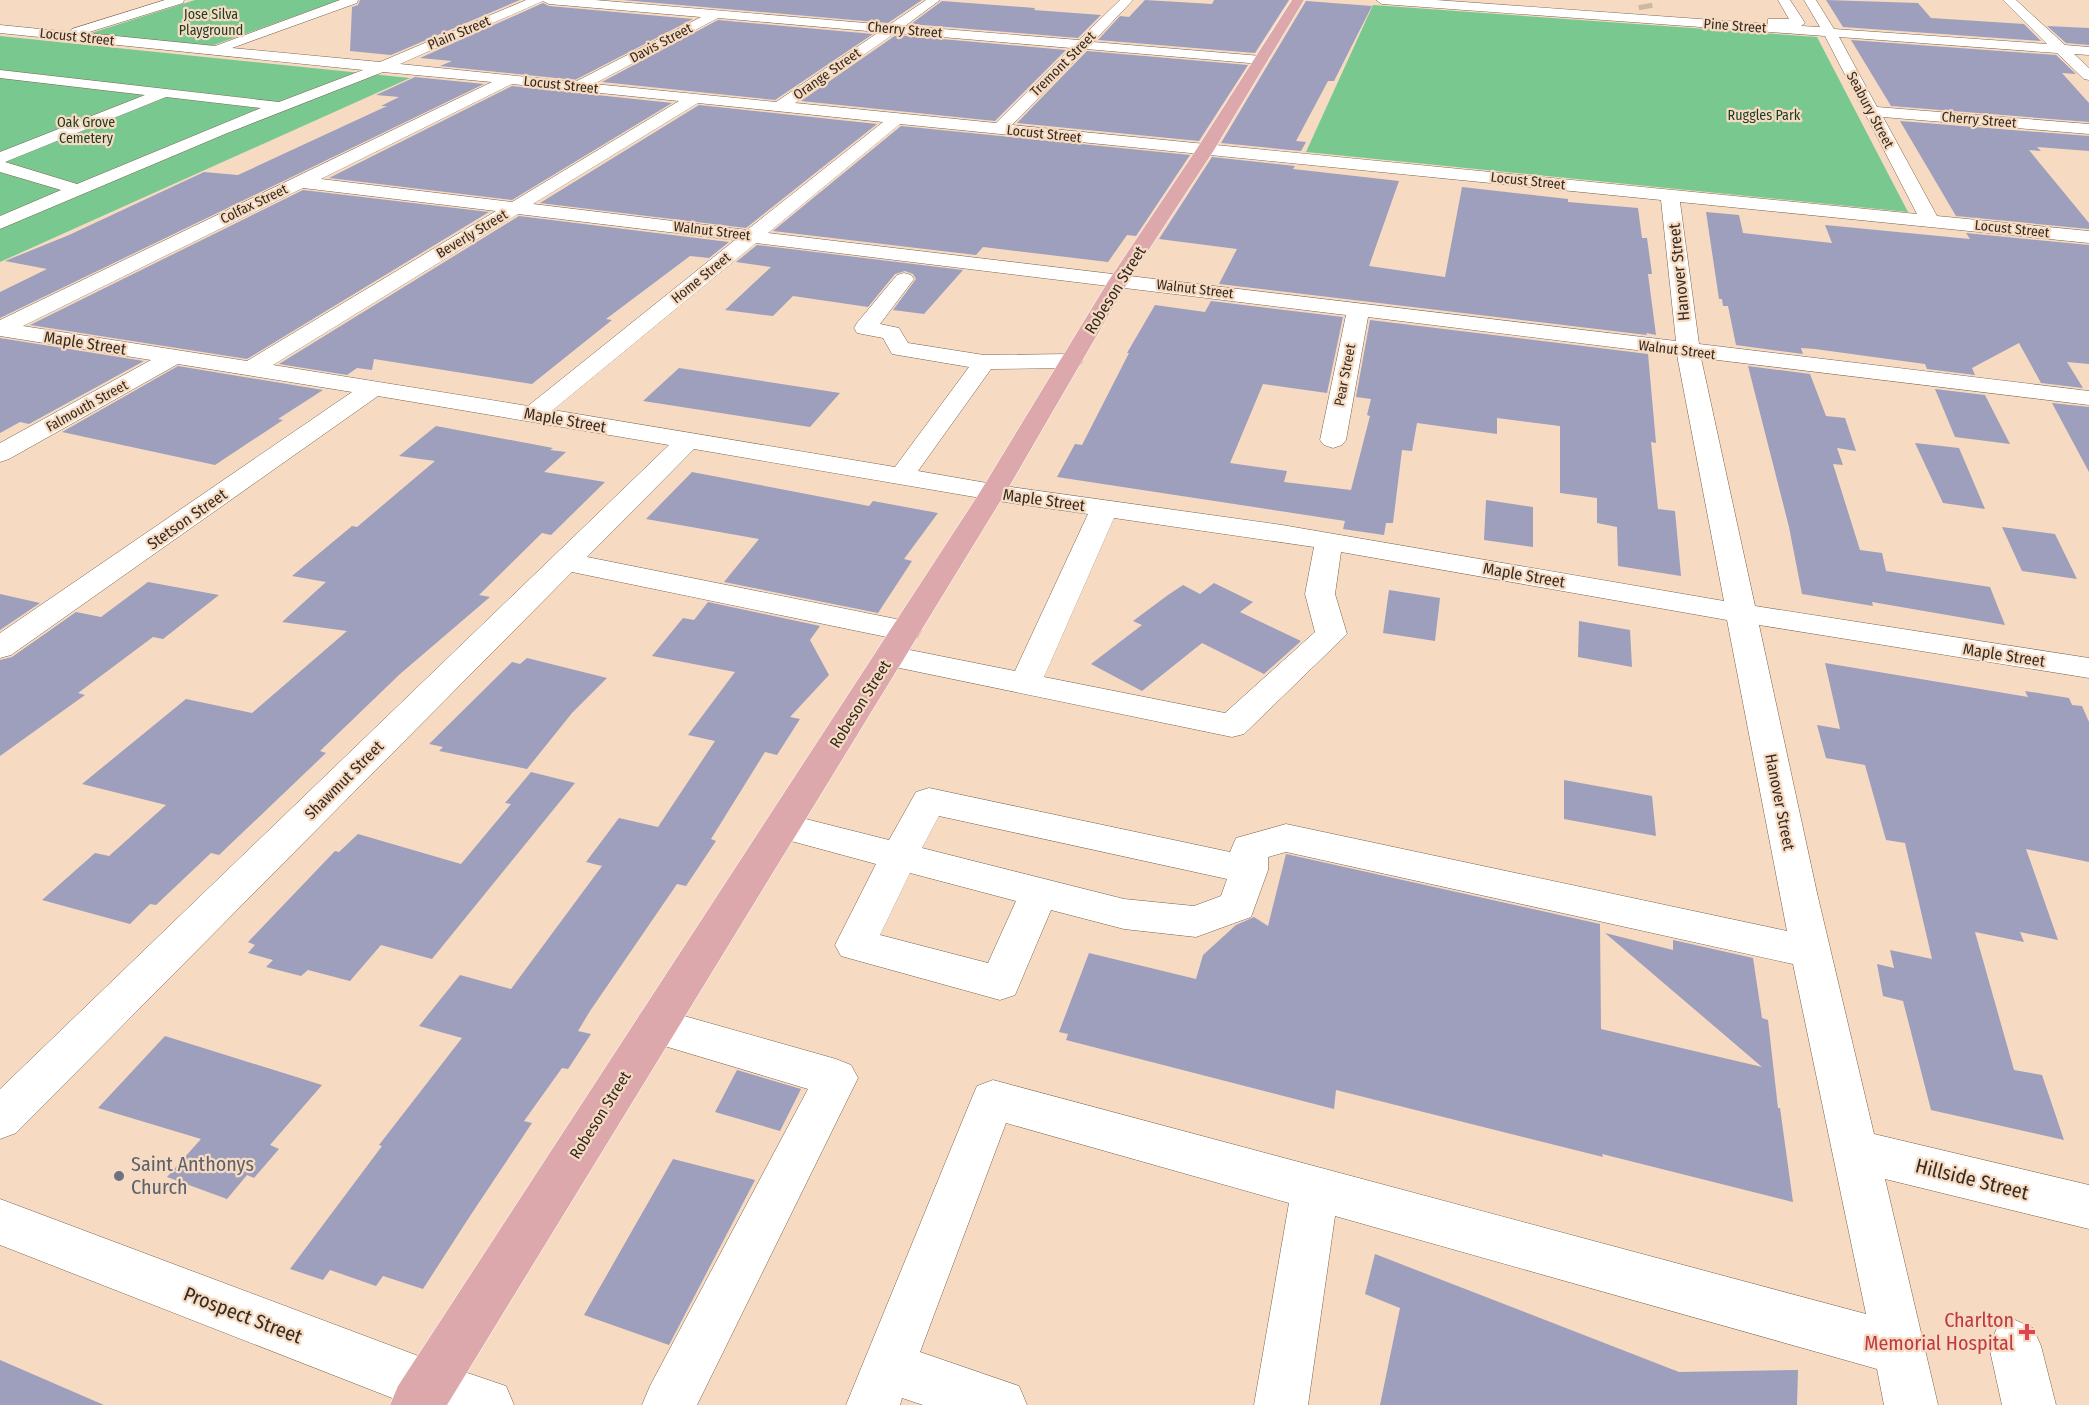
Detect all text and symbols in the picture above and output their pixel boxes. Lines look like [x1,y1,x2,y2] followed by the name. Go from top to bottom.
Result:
[179,6,243,39] park label: Jose Silva Playground
[425,12,493,54] street label: Plain Street
[1703,15,1767,37] street label: Pine Street
[867,18,944,42] street label: Cherry Street
[627,19,695,66] street label: Davis Street
[39,25,115,49] street label: Locust Street
[1027,28,1099,100] street label: Tremont Street
[790,44,864,103] street label: Orange Street
[1843,69,1897,152] street label: Seabury Street
[523,73,599,97] street label: Locust Street
[1728,107,1801,124] park label: Ruggles Park
[1941,108,2018,132] street label: Cherry Street
[57,114,115,147] park label: Oak Grove Cemetery
[1006,122,1082,146] street label: Locust Street
[1490,169,1566,193] street label: Locust Street
[218,180,291,228] street label: Colfax Street
[433,206,511,262] street label: Beverly Street
[1974,217,2050,241] street label: Locust Street
[673,218,752,244] street label: Walnut Street
[1664,222,1694,322] street label: Hanover Street
[1080,242,1150,337] street label: Robeson Street
[668,249,734,307] street label: Home Street
[1156,276,1235,302] street label: Walnut Street
[43,327,128,359] street label: Maple Street
[1638,337,1717,363] street label: Walnut Street
[1331,342,1359,408] street label: Pear Street
[43,376,131,435] street label: Falmouth Street
[523,403,608,437] street label: Maple Street
[144,484,231,553] street label: Stetson Street
[1002,485,1087,515] street label: Maple Street
[1482,558,1567,592] street label: Maple Street
[1962,639,2047,671] street label: Maple Street
[825,656,895,751] street label: Robeson Street
[301,736,388,823] street label: Shawmut Street
[1761,752,1799,853] street label: Hanover Street
[565,1067,635,1162] street label: Robeson Street
[131,1152,254,1199] place label: Saint Anthonys Church
[1913,1153,2032,1205] street label: Hillside Street
[112,1169,126,1183] marker: Saint Anthonys Church
[180,1281,306,1349] street label: Prospect Street
[1864,1308,2014,1355] place label: Charlton Memorial Hospital
[2018,1323,2036,1341] marker: Charlton Memorial Hospital

